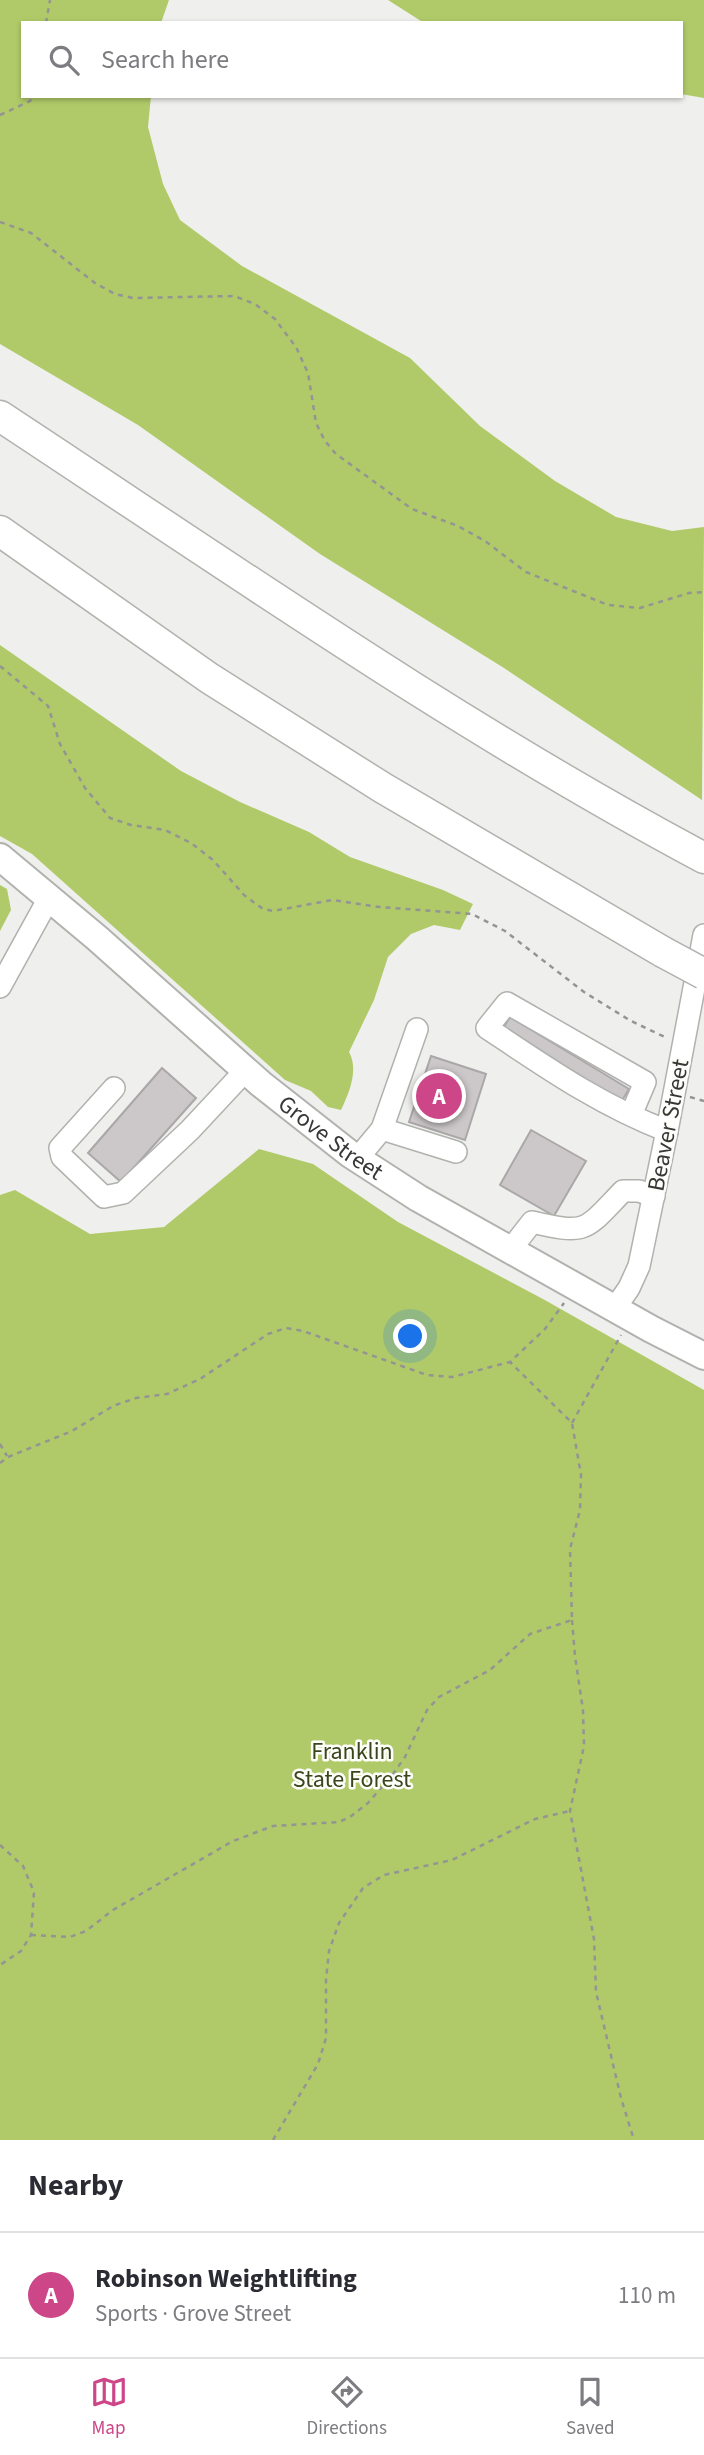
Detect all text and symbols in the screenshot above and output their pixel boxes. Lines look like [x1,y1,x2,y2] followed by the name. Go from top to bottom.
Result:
[21,21,683,98] search box
[45,41,83,79] icon: search
[101,41,229,78] text: Search here
[639,1056,698,1194] street label: Beaver Street
[416,1070,462,1122] pin: A
[270,1087,390,1189] street label: Grove Street
[393,1319,427,1353] your location
[293,1734,411,1797] park label: Franklin State Forest
[28,2164,123,2207] text: Nearby
[95,2260,357,2297] text: Robinson Weightlifting
[44,2279,58,2312] text: A
[618,2279,676,2312] text: 110 m
[95,2297,291,2330] text: Sports · Grove Street
[90,2373,128,2442] tab: Map
[307,2373,387,2442] tab: Directions
[566,2373,614,2442] tab: Saved

